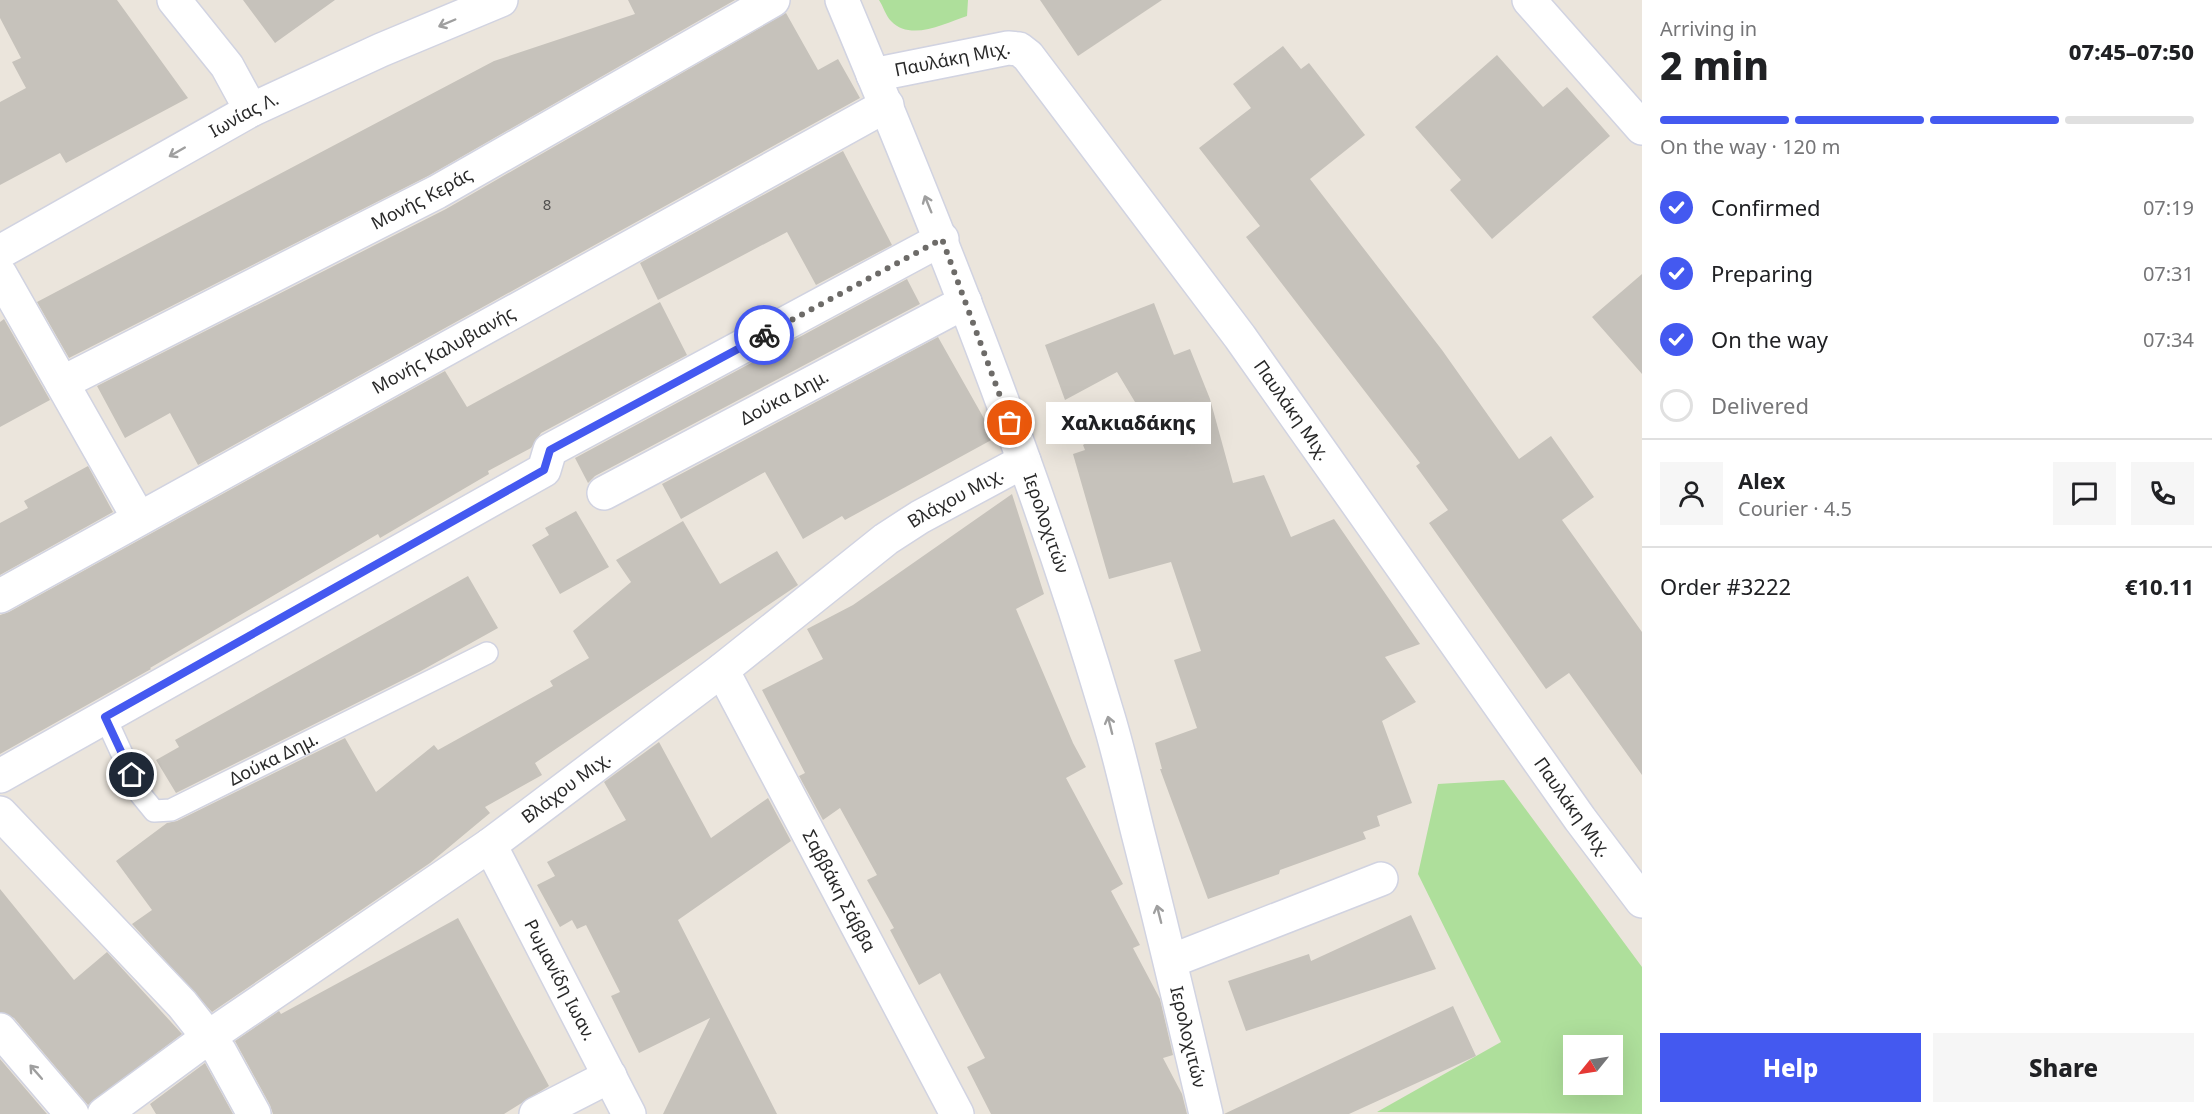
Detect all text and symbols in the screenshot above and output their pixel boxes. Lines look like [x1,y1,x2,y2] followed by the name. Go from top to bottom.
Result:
[1660,15,1757,42] text: Arriving in
[439,18,457,29] one-way arrow
[892,35,1012,81] street label: Παυλάκη Μιχ.
[2069,36,2194,66] text: 07:45–07:50
[1660,38,1769,91] text: 2 min
[205,86,282,142] street label: Ιωνίας Λ.
[1660,133,1840,160] text: On the way · 120 m
[169,146,186,158] one-way arrow
[367,161,476,235] street label: Μονής Κεράς
[1660,191,1693,224] icon: check
[1711,192,1821,222] text: Confirmed
[543,194,551,214] house number: 8
[2143,194,2194,221] text: 07:19
[921,196,932,214] one-way arrow
[1660,257,1693,290] icon: check
[1711,258,1813,288] text: Preparing
[2143,260,2194,287] text: 07:31
[367,300,519,399] street label: Μονής Καλυβιανής
[734,305,794,365] courier
[748,319,781,352] icon: bike
[1660,323,1693,356] icon: check
[1711,324,1828,354] text: On the way
[2143,326,2194,353] text: 07:34
[1249,355,1336,465] street label: Παυλάκη Μιχ.
[735,363,832,430] street label: Δούκα Δημ.
[1711,390,1809,420] text: Delivered
[984,397,1035,448] pin
[1046,402,1211,444] callout: Χαλκιαδάκης
[993,406,1026,439] icon: bag
[1061,409,1196,436] text: Χαλκιαδάκης
[902,461,1007,533] street label: Βλάχου Μιχ.
[1660,462,1723,525] button: person
[2053,462,2116,525] button: chat
[2131,462,2194,525] button: phone
[1738,465,1785,495] text: Alex
[1019,470,1075,576] street label: Ιερολοχιτών
[1738,495,1852,522] text: Courier · 4.5
[1660,571,1791,601] text: Order #3222
[2125,571,2194,601] text: €10.11
[1104,716,1116,735] one-way arrow
[224,726,322,790] street label: Δούκα Δημ.
[516,745,615,828] street label: Βλάχου Μιχ.
[106,749,157,800] pin
[1529,752,1617,861] street label: Παυλάκη Μιχ.
[115,758,148,791] icon: home
[798,825,882,956] street label: Σαββάκη Σάββα
[1152,905,1164,924] one-way arrow
[519,915,602,1044] street label: Ρωμανίδη Ιωαν.
[1165,983,1212,1090] street label: Ιερολοχιτών
[1660,1033,1921,1102] button: Help
[1933,1033,2194,1102] button: Share
[1563,1035,1623,1095] north arrow
[1563,1035,1623,1095] map controls
[29,1065,43,1080] one-way arrow

